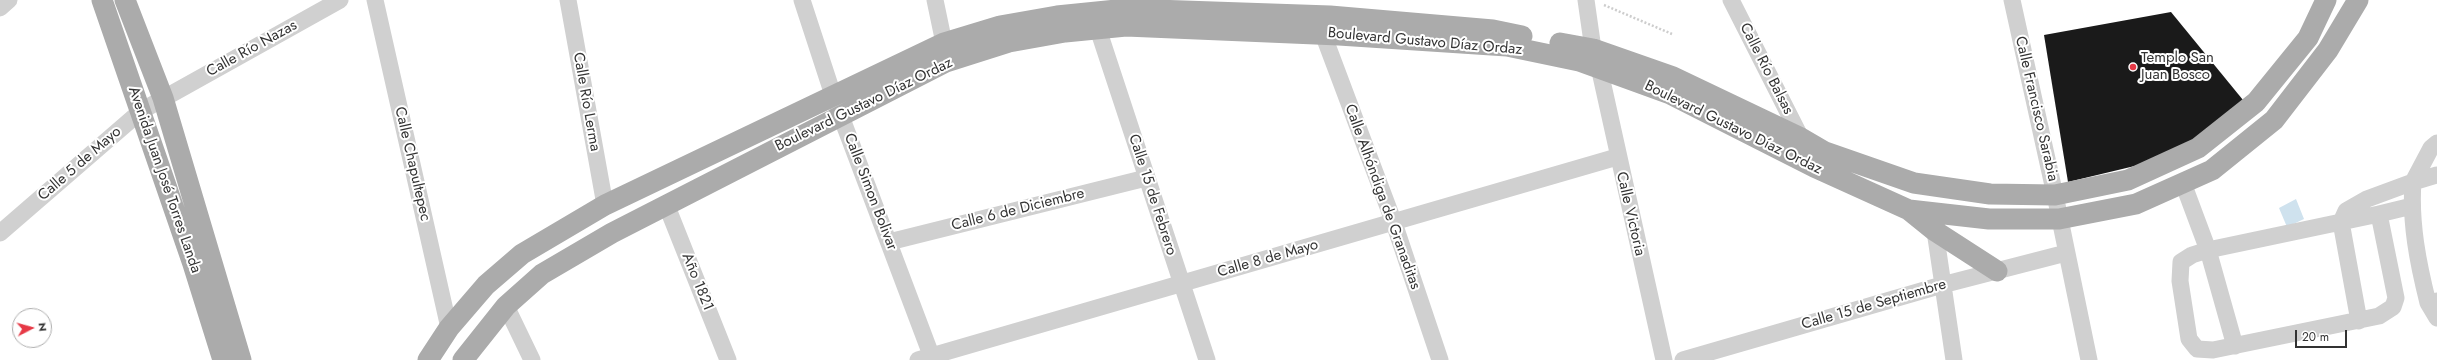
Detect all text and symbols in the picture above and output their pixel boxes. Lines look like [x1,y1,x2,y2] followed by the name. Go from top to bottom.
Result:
[204,17,300,81] street label: Calle Río Nazas
[1735,20,1797,118] street label: Calle Río Balsas
[1327,25,1523,59] street label: Boulevard Gustavo Díaz Ordaz
[2011,35,2061,183] street label: Calle Francisco Sarabia
[2141,49,2214,84] place label: Templo San Juan Bosco
[568,51,604,153] street label: Calle Río Lerma
[772,54,956,156] street label: Boulevard Gustavo Díaz Ordaz
[2128,62,2138,72] marker: Templo San Juan Bosco
[1641,77,1825,179] street label: Boulevard Gustavo Díaz Ordaz
[124,84,204,276] street label: Avenida Juan José Torres Landa
[1340,102,1424,292] street label: Calle Alhóndiga de Granaditas
[390,105,434,223] street label: Calle Chapultepec
[35,123,125,205] street label: Calle 5 de Mayo
[839,131,901,253] street label: Calle Simon Bolivar
[1124,132,1180,258] street label: Calle 15 de Febrero
[1612,170,1648,258] street label: Calle Victoria
[950,185,1086,235] street label: Calle 6 de Diciembre
[1216,236,1320,282] street label: Calle 8 de Mayo
[677,250,717,314] street label: Año 1821
[1800,276,1948,334] street label: Calle 15 de Septiembre
[12,308,52,348] north arrow
[35,322,51,332] text: N
[2297,322,2349,348] scale bar
[2302,328,2329,346] text: 20 m

